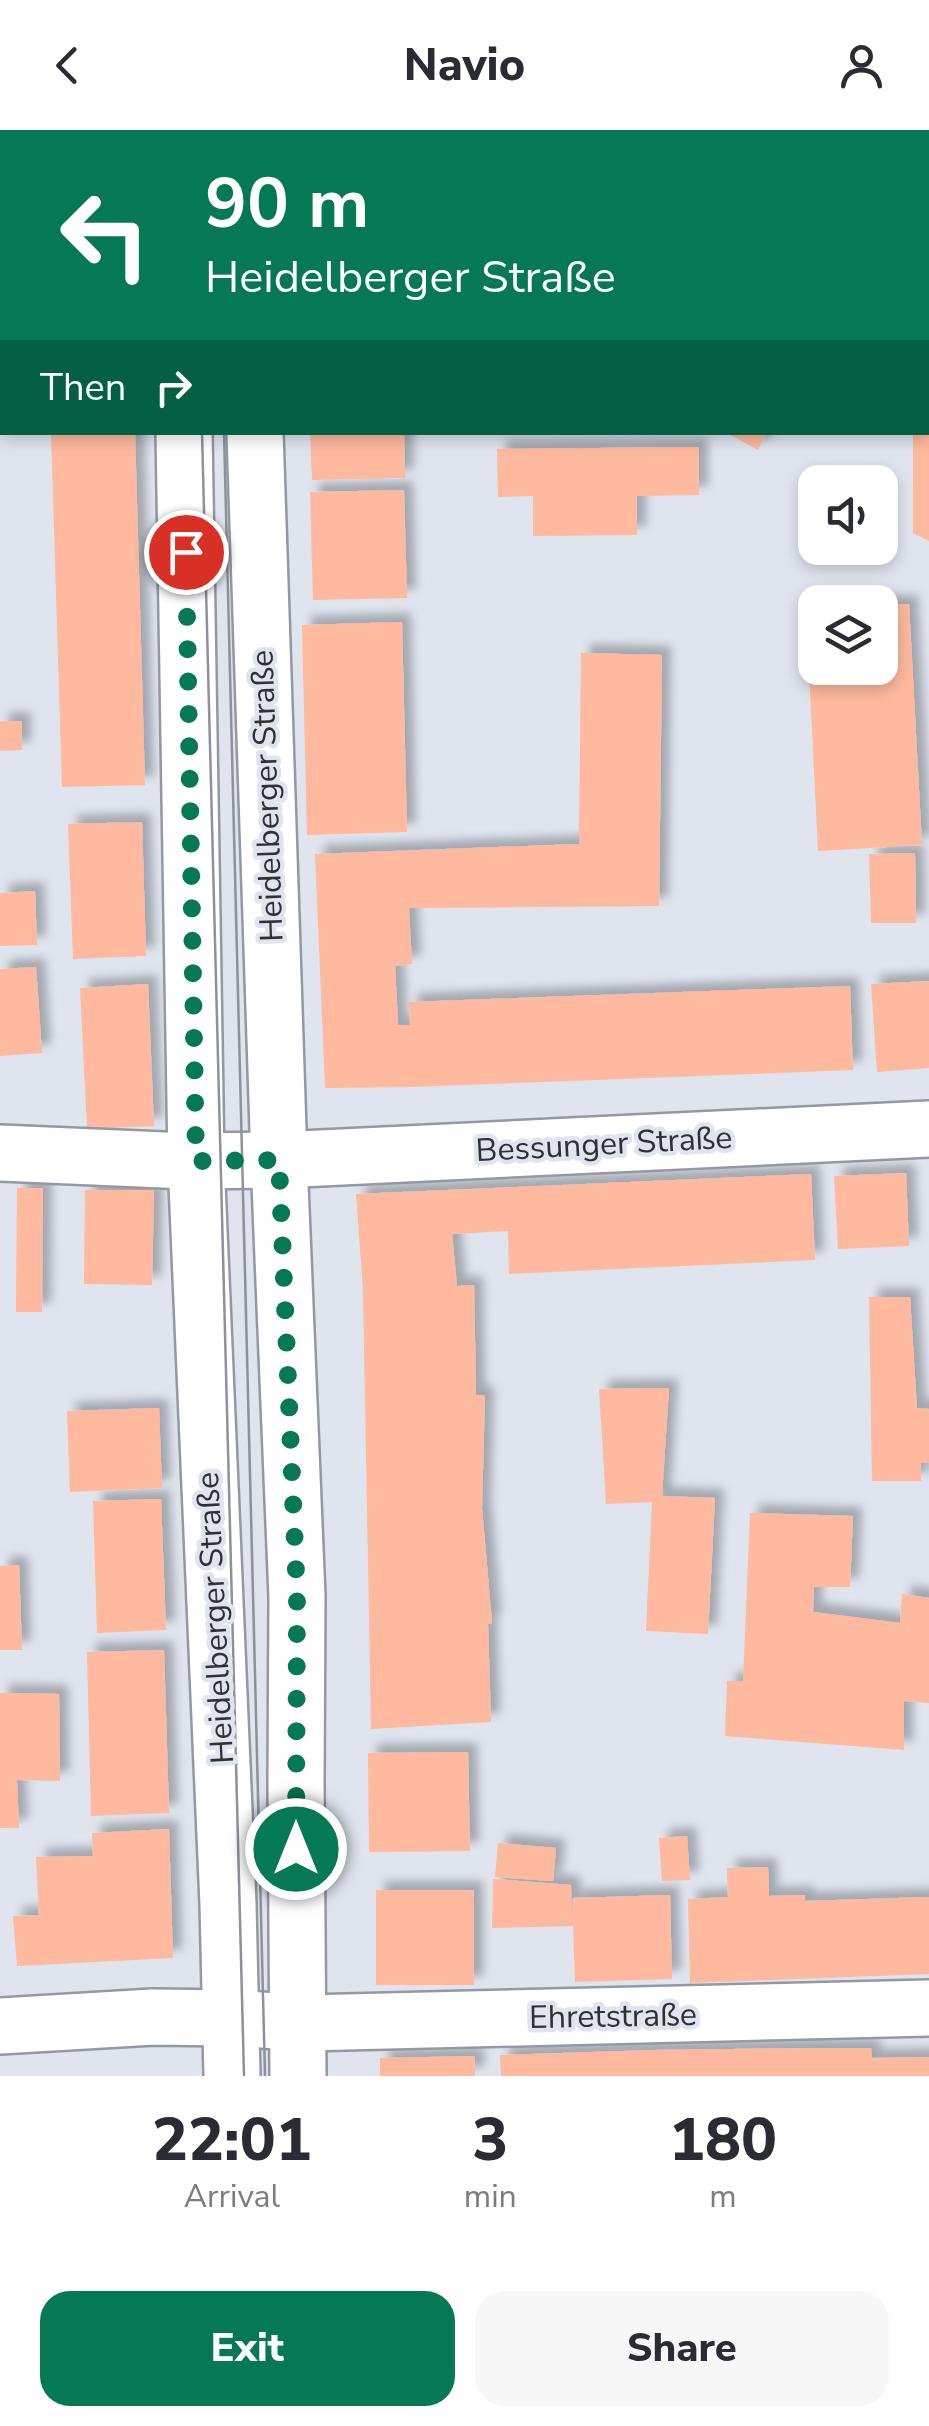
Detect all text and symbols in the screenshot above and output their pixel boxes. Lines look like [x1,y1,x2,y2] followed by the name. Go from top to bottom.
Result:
[404,35,525,96] text: Navio
[40,38,95,93] icon: back
[834,38,889,93] icon: person
[205,156,369,252] text: 90 m
[40,170,170,300] icon: left
[205,247,616,308] text: Heidelberger Straße
[146,360,201,415] icon: right
[40,362,126,413] text: Then
[798,465,898,685] map controls
[798,465,898,565] button: sound
[144,510,229,595] pin
[159,525,214,580] icon: arrive
[798,585,898,685] button: layers
[240,649,294,943] street label: Heidelberger Straße
[475,1116,733,1172] street label: Bessunger Straße
[186,1471,244,1765] street label: Heidelberger Straße
[244,1797,348,1901] position arrow
[529,1993,697,2039] street label: Ehretstraße
[152,2099,312,2181] text: 22:01
[472,2099,508,2181] text: 3
[669,2099,777,2181] text: 180
[184,2175,280,2218] text: Arrival
[464,2175,517,2218] text: min
[709,2175,737,2218] text: m
[40,2291,455,2406] button: Exit
[475,2291,889,2406] button: Share

